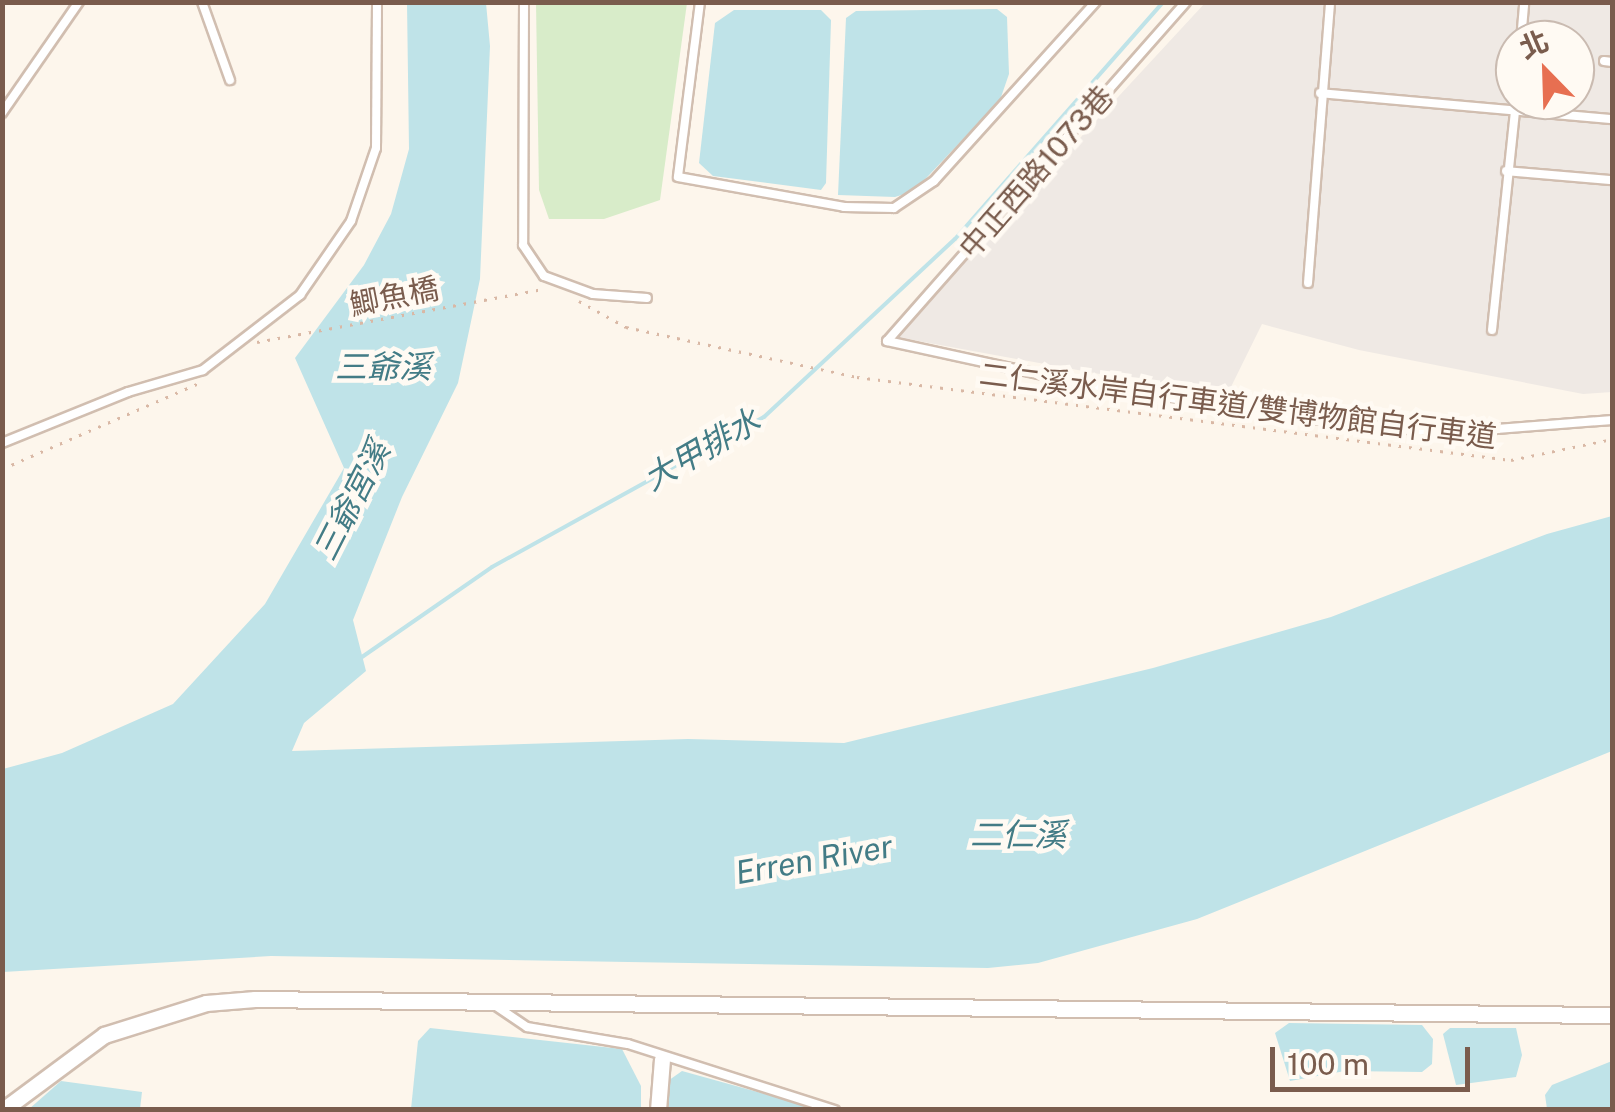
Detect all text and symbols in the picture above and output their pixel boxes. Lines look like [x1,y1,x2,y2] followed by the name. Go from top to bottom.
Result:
[1495,20,1595,120] north arrow
[1515,23,1553,64] text: 北
[951,79,1121,265] street label: 中正西路1073巷
[346,270,442,322] street label: 鯽魚橋
[335,348,431,386] water label: 三爺溪
[977,355,1499,455] street label: 二仁溪水岸自行車道/雙博物館自行車道
[637,401,767,499] water label: 大甲排水
[306,435,398,567] water label: 三爺宮溪
[970,816,1066,854] water label: 二仁溪
[732,827,896,893] water label: Erren River
[1275,1027,1475,1089] scale bar
[1287,1046,1369,1082] text: 100 m

